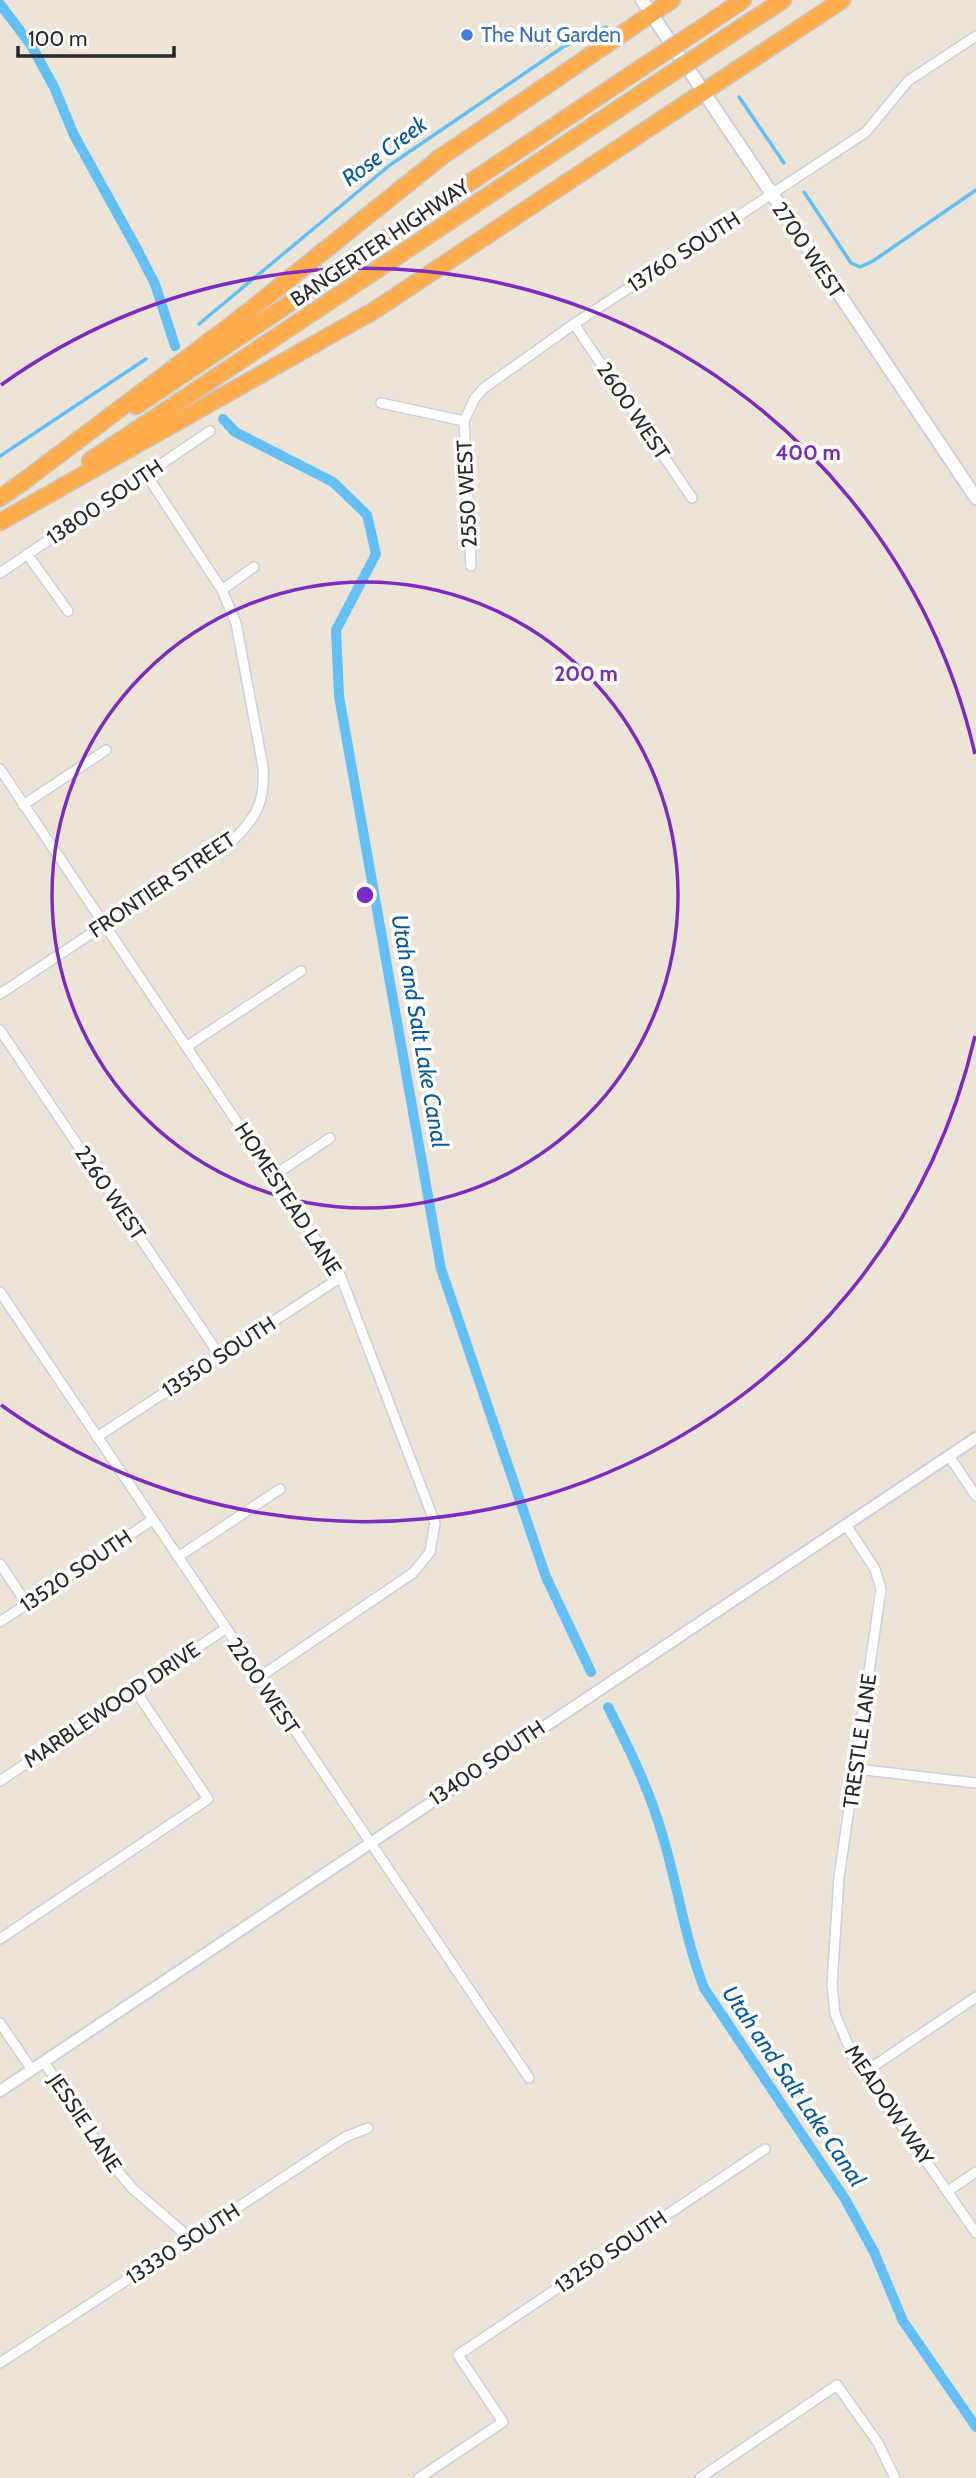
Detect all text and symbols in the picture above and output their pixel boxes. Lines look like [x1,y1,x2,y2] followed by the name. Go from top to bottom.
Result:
[18,14,173,58] scale bar
[481,22,621,47] place label: The Nut Garden
[28,26,87,51] text: 100 m
[459,27,475,43] marker: The Nut Garden
[336,109,433,192] water label: Rose Creek
[286,173,475,312] street label: BANGERTER HIGHWAY
[767,197,850,302] street label: 2700 WEST
[623,206,745,297] street label: 13760 SOUTH
[592,357,675,464] street label: 2600 WEST
[451,439,482,549] street label: 2550 WEST
[775,440,841,465] text: 400 m
[42,454,168,550] street label: 13800 SOUTH
[554,661,618,686] text: 200 m
[84,826,239,943] street label: FRONTIER STREET
[353,883,377,907] centre of rings
[386,912,454,1150] water label: Utah and Salt Lake Canal
[230,1118,347,1280] street label: HOMESTEAD LANE
[70,1141,151,1245] street label: 2260 WEST
[157,1311,280,1402] street label: 13550 SOUTH
[15,1524,136,1617] street label: 13520 SOUTH
[222,1633,305,1739] street label: 2200 WEST
[19,1636,205,1773] street label: MARBLEWOOD DRIVE
[838,1672,881,1810] street label: TRESTLE LANE
[424,1715,549,1810] street label: 13400 SOUTH
[716,1980,872,2192] water label: Utah and Salt Lake Canal
[840,2040,940,2171] street label: MEADOW WAY
[43,2068,127,2177] street label: JESSIE LANE
[121,2198,244,2289] street label: 13330 SOUTH
[550,2205,671,2298] street label: 13250 SOUTH

